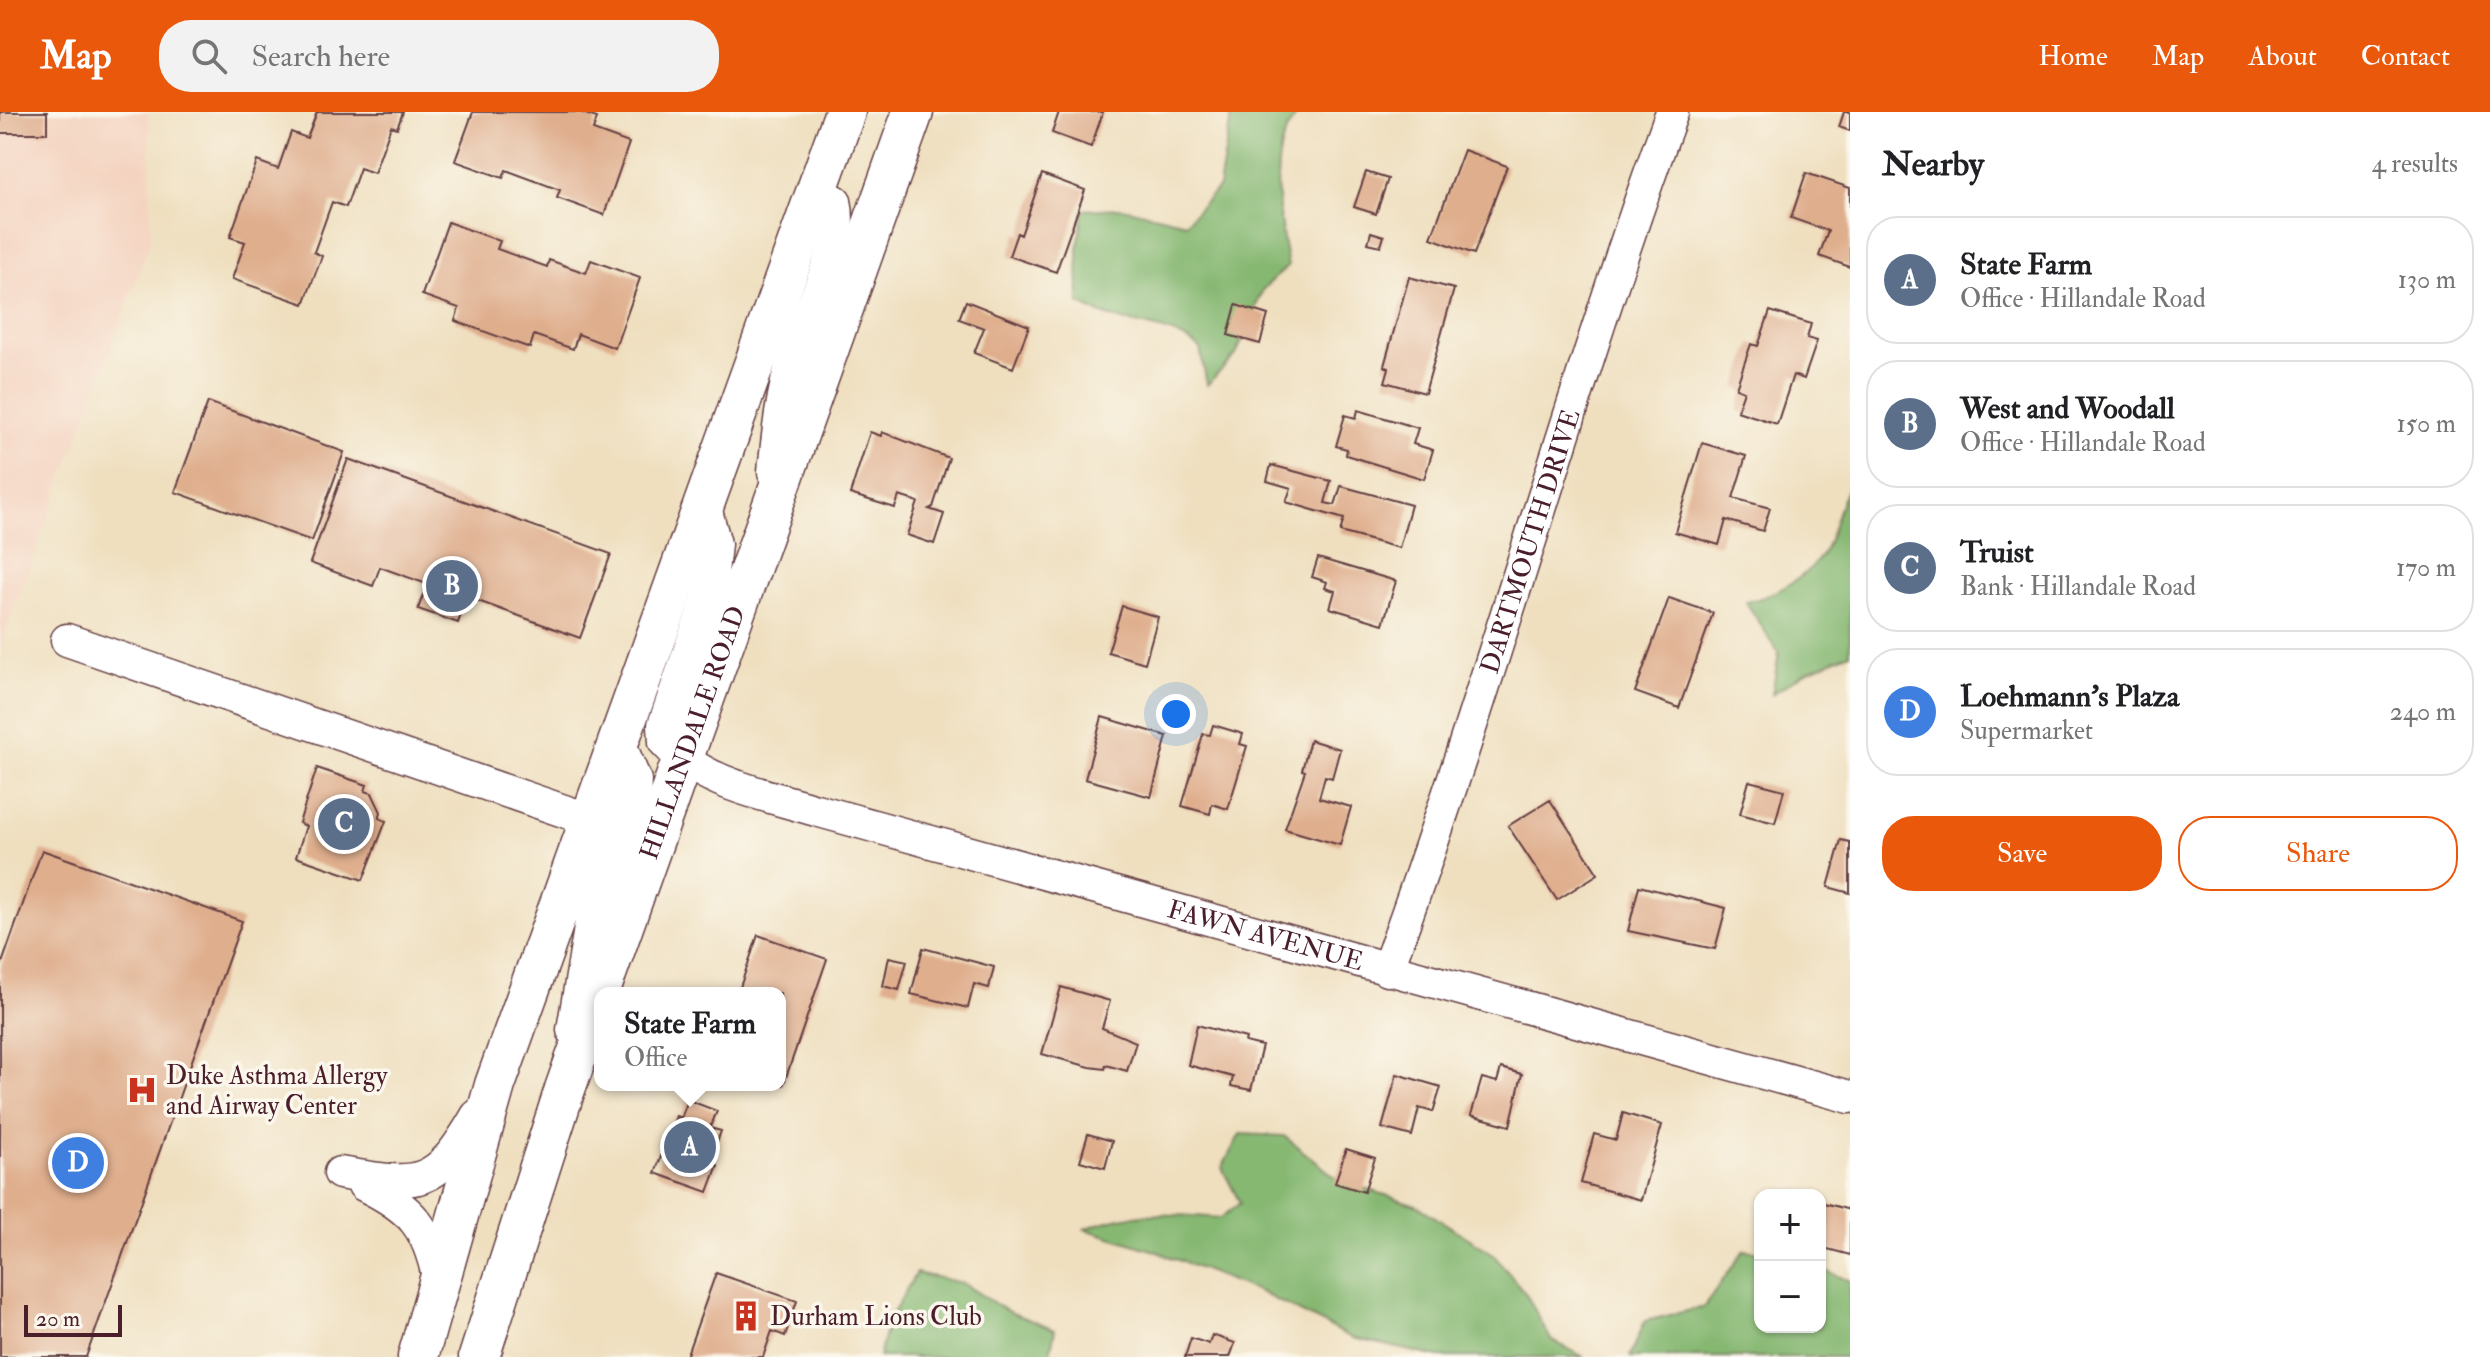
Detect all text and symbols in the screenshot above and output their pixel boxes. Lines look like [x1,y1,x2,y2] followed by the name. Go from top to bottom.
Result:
[159,20,719,92] search box
[40,32,111,80] text: Map
[187,34,231,78] icon: search
[251,38,390,75] text: Search here
[2038,39,2108,74] text: Home
[2152,39,2204,74] text: Map
[2248,39,2317,74] text: About
[2361,39,2450,74] text: Contact
[1882,143,1984,186] text: Nearby
[2372,148,2458,180] text: 4 results
[1960,246,2092,283] text: State Farm
[1902,264,1918,296] text: A
[2398,264,2456,296] text: 130 m
[1960,283,2206,315] text: Office · Hillandale Road
[1960,390,2175,427] text: West and Woodall
[1474,405,1588,678] street label: DARTMOUTH DRIVE
[1901,408,1919,440] text: B
[2397,408,2456,440] text: 150 m
[1960,427,2206,459] text: Office · Hillandale Road
[1960,534,2034,571] text: Truist
[1900,552,1920,584] text: C
[2396,552,2456,584] text: 170 m
[426,556,478,616] pin: B
[1960,571,2196,603] text: Bank · Hillandale Road
[633,602,753,864] street label: HILLANDALE ROAD
[1960,678,2179,715] text: Loehmann's Plaza
[1156,694,1196,734] your location
[1899,696,1921,728] text: D
[2390,696,2456,728] text: 240 m
[1960,715,2093,747] text: Supermarket
[318,794,370,854] pin: C
[1882,816,2162,891] button: Save
[2178,816,2458,891] button: Share
[1164,893,1367,978] street label: FAWN AVENUE
[594,987,786,1091] popup
[624,1005,756,1042] text: State Farm
[624,1042,687,1074] text: Office
[166,1060,388,1122] place label: Duke Asthma Allergy and Airway Center
[125,1073,159,1107] hospital icon: Duke Asthma Allergy and Airway Center
[664,1117,716,1177] pin: A
[52,1133,104,1193] pin: D
[1754,1189,1826,1333] map controls
[1754,1189,1826,1261] button: +
[1754,1261,1826,1333] button: −
[729,1299,763,1333] building icon: Durham Lions Club
[24,1301,122,1337] scale bar
[770,1301,982,1333] place label: Durham Lions Club
[36,1305,80,1333] text: 20 m

